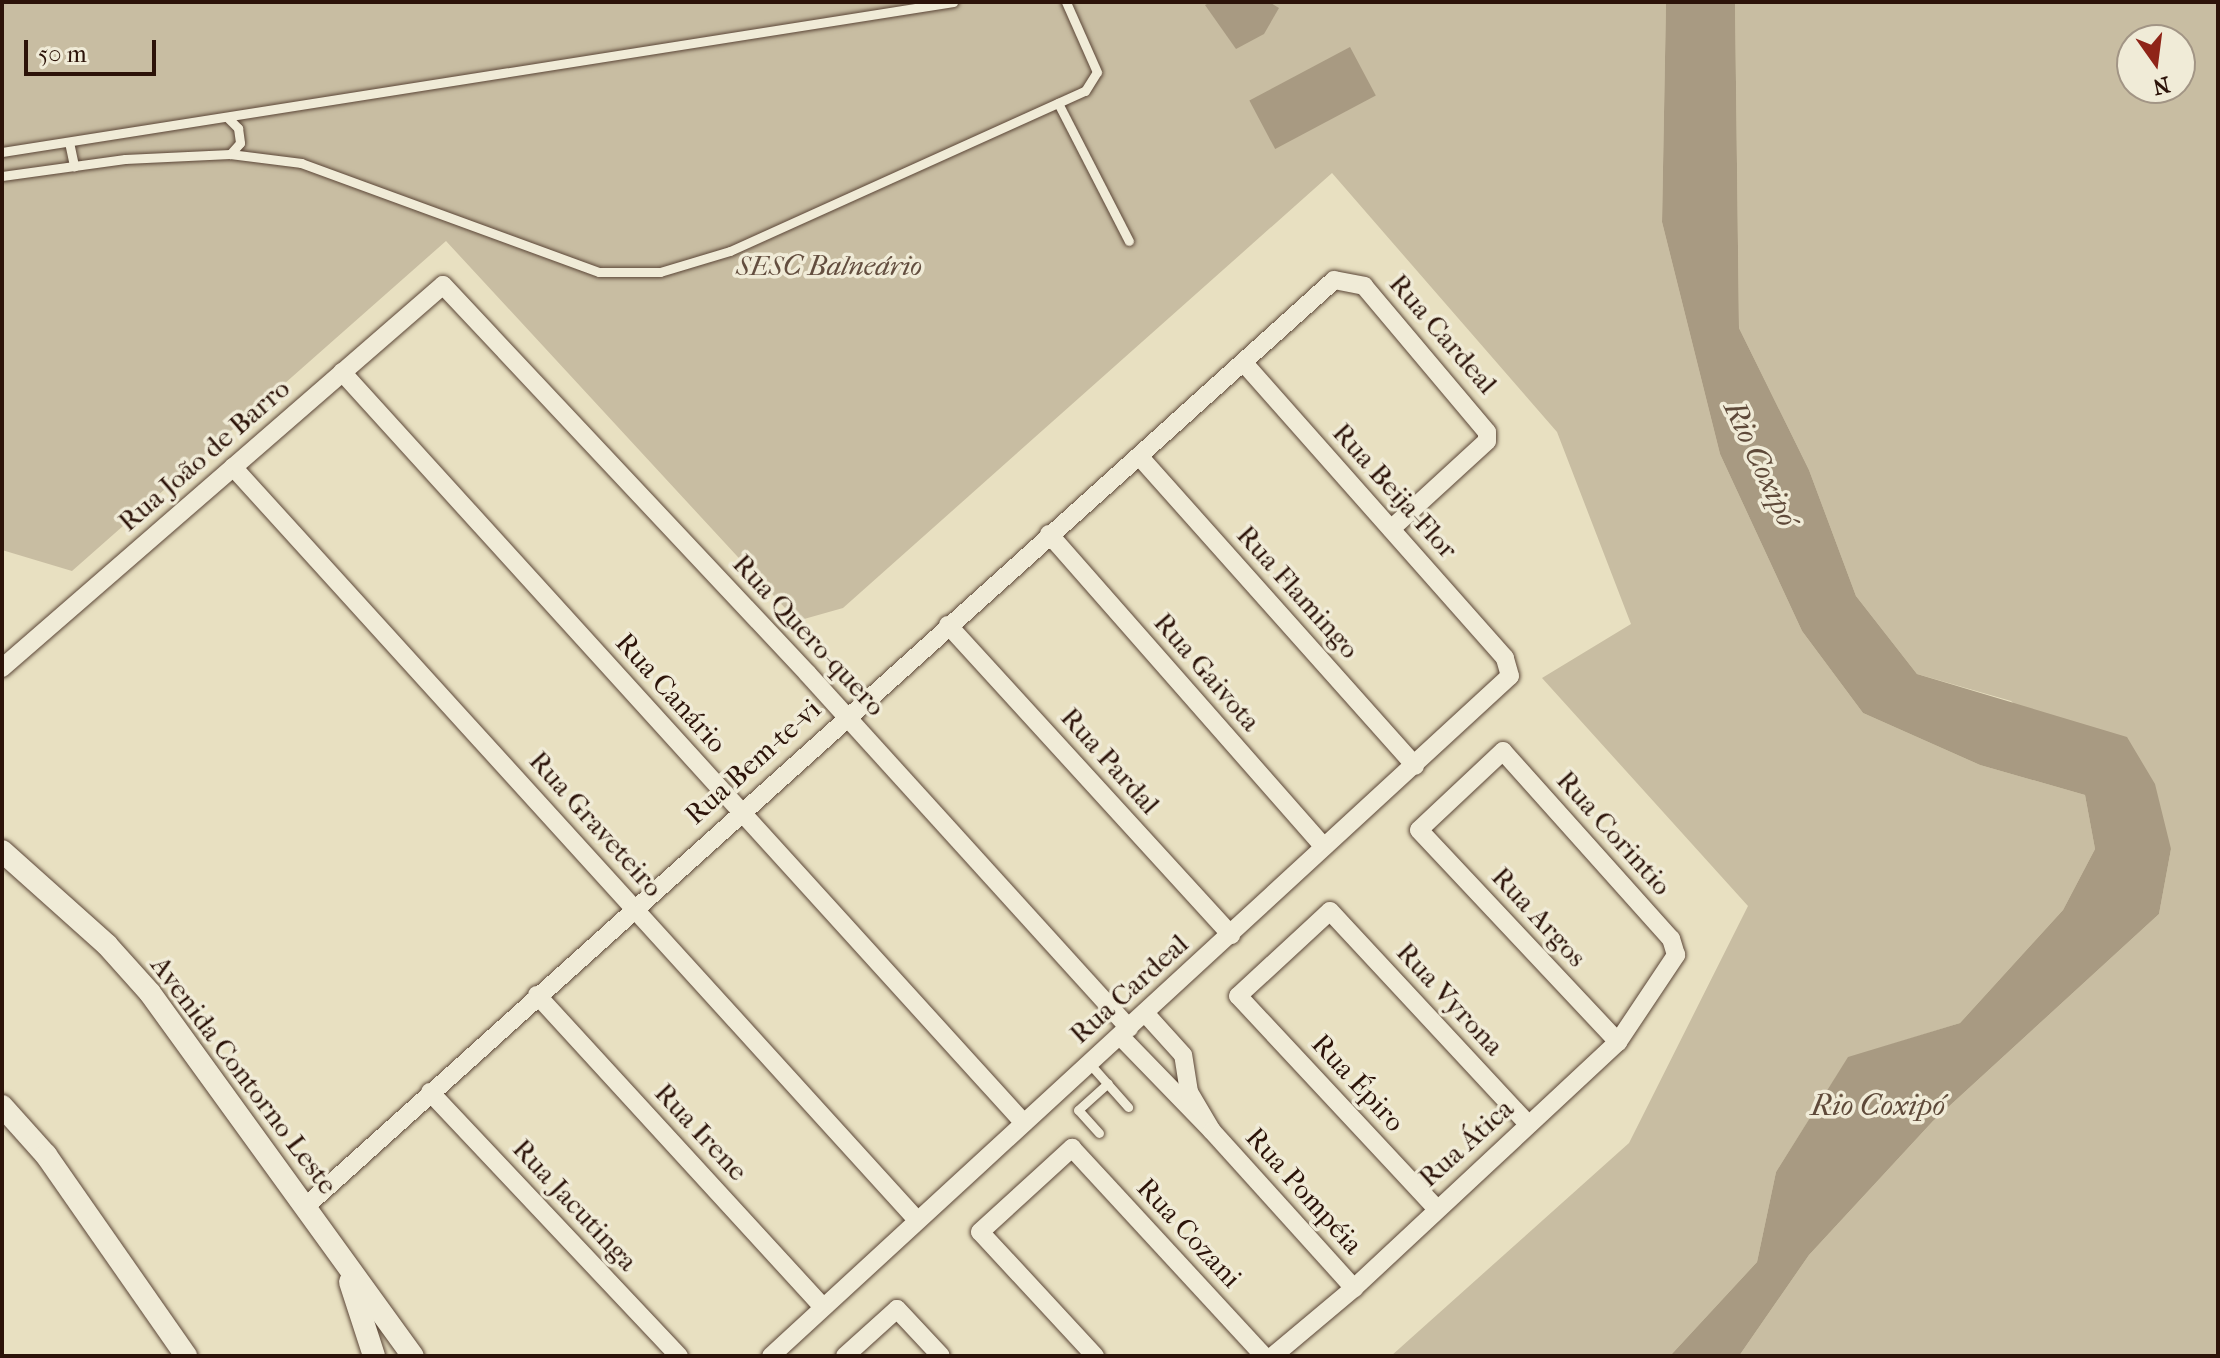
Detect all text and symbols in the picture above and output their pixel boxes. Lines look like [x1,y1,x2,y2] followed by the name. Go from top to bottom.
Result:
[28,24,160,74] scale bar
[2116,24,2196,104] north arrow
[38,40,87,68] text: 50 m
[2150,71,2173,100] text: N
[736,249,922,283] park label: SESC Balneário
[1382,267,1504,401] street label: Rua Cardeal
[111,371,297,539] street label: Rua João de Barro
[1715,395,1805,533] water label: Rio Coxipó
[1325,416,1465,566] street label: Rua Beija-Flor
[1229,519,1367,665] street label: Rua Flamingo
[725,547,893,723] street label: Rua Quero-quero
[1147,606,1267,738] street label: Rua Gaivota
[608,626,734,760] street label: Rua Canário
[678,692,828,832] street label: Rua Bem-te-vi
[1053,701,1167,821] street label: Rua Pardal
[522,744,670,904] street label: Rua Graveteiro
[1549,764,1679,902] street label: Rua Corintio
[1484,860,1594,974] street label: Rua Argos
[1063,927,1195,1051] street label: Rua Cardeal
[1389,936,1511,1062] street label: Rua Vyrona
[143,949,345,1201] street label: Avenida Contorno Leste
[1304,1027,1412,1139] street label: Rua Épiro
[647,1076,755,1188] street label: Rua Irene
[1811,1088,1945,1124] water label: Rio Coxipó
[1412,1092,1520,1194] street label: Rua Ática
[1238,1121,1370,1261] street label: Rua Pompéia
[505,1132,645,1278] street label: Rua Jacutinga
[1130,1171,1248,1295] street label: Rua Cozani

